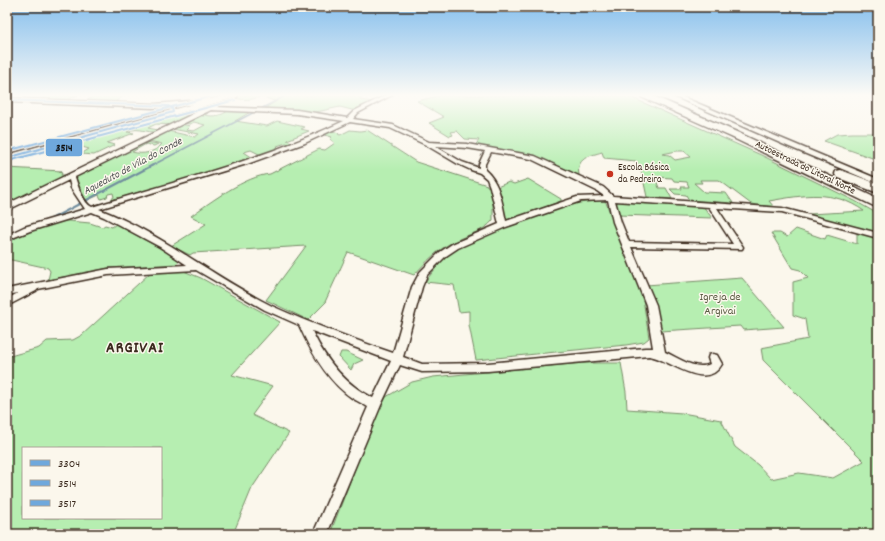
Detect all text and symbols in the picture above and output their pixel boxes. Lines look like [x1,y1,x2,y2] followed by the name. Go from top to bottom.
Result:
[81,134,186,200] water label: Aqueduto de Vila do Conde
[45,138,83,157] line badge: 3514
[752,138,858,199] street label: Autoestrada do Litoral Norte
[56,141,72,157] text: 3514
[618,161,669,187] place label: Escola Básica da Pedreira
[605,169,615,179] marker: Escola Básica da Pedreira
[699,289,741,320] park label: Igreja de Argivai
[106,337,164,360] district label: ARGIVAI
[22,447,162,519] legend
[58,456,80,473] text: 3304
[58,476,77,493] text: 3514
[58,496,77,513] text: 3517

